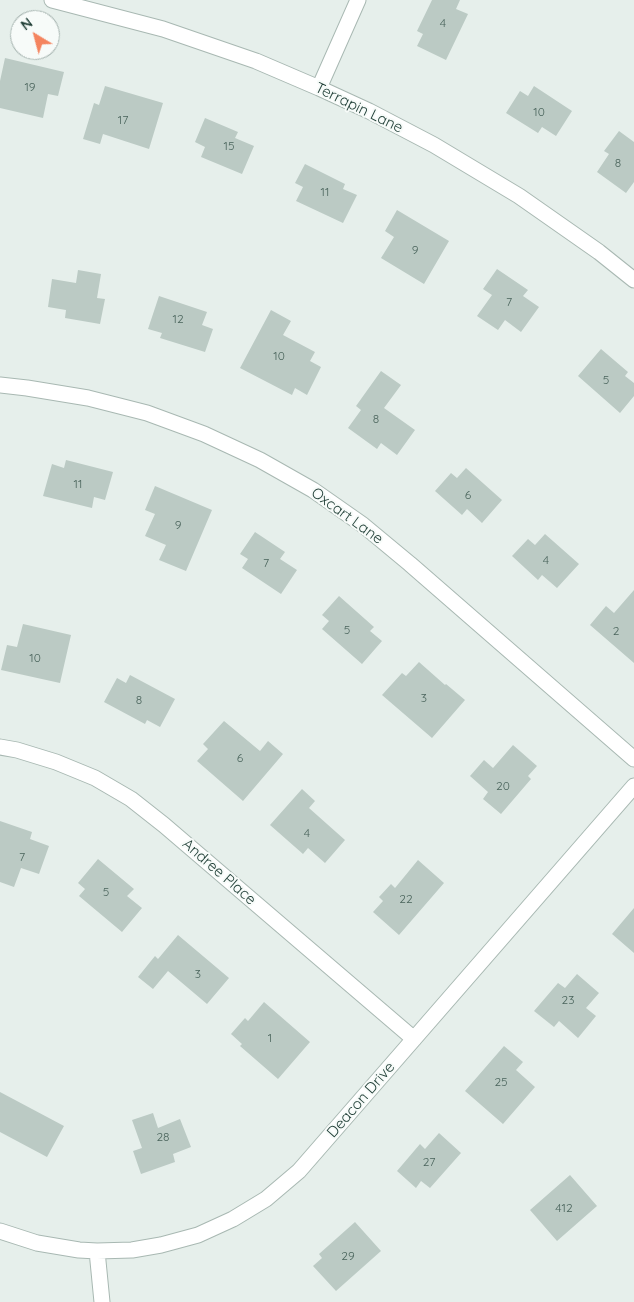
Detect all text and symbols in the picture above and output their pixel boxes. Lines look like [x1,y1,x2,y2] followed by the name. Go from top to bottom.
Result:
[10,10,60,60] north arrow
[17,14,36,34] text: N
[440,16,446,30] house number: 4
[312,79,406,137] street label: Terrapin Lane
[24,80,36,94] house number: 19
[533,105,545,119] house number: 10
[118,113,128,127] house number: 17
[224,139,234,153] house number: 15
[615,156,621,170] house number: 8
[321,185,329,199] house number: 11
[412,243,418,257] house number: 9
[506,295,512,309] house number: 7
[172,312,184,326] house number: 12
[273,349,285,363] house number: 10
[603,373,609,387] house number: 5
[373,412,379,426] house number: 8
[74,477,82,491] house number: 11
[308,484,386,548] street label: Oxcart Lane
[465,488,471,502] house number: 6
[175,518,181,532] house number: 9
[543,553,549,567] house number: 4
[263,556,269,570] house number: 7
[344,623,350,637] house number: 5
[613,624,619,638] house number: 2
[29,651,41,665] house number: 10
[421,691,427,705] house number: 3
[136,693,142,707] house number: 8
[237,751,243,765] house number: 6
[496,779,510,793] house number: 20
[304,826,310,840] house number: 4
[178,835,260,909] street label: Andree Place
[19,850,25,864] house number: 7
[103,885,109,899] house number: 5
[399,892,413,906] house number: 22
[195,967,201,981] house number: 3
[562,993,574,1007] house number: 23
[268,1031,272,1045] house number: 1
[323,1059,399,1141] street label: Deacon Drive
[494,1075,508,1089] house number: 25
[156,1130,170,1144] house number: 28
[423,1155,435,1169] house number: 27
[555,1201,573,1215] house number: 412
[341,1249,355,1263] house number: 29

